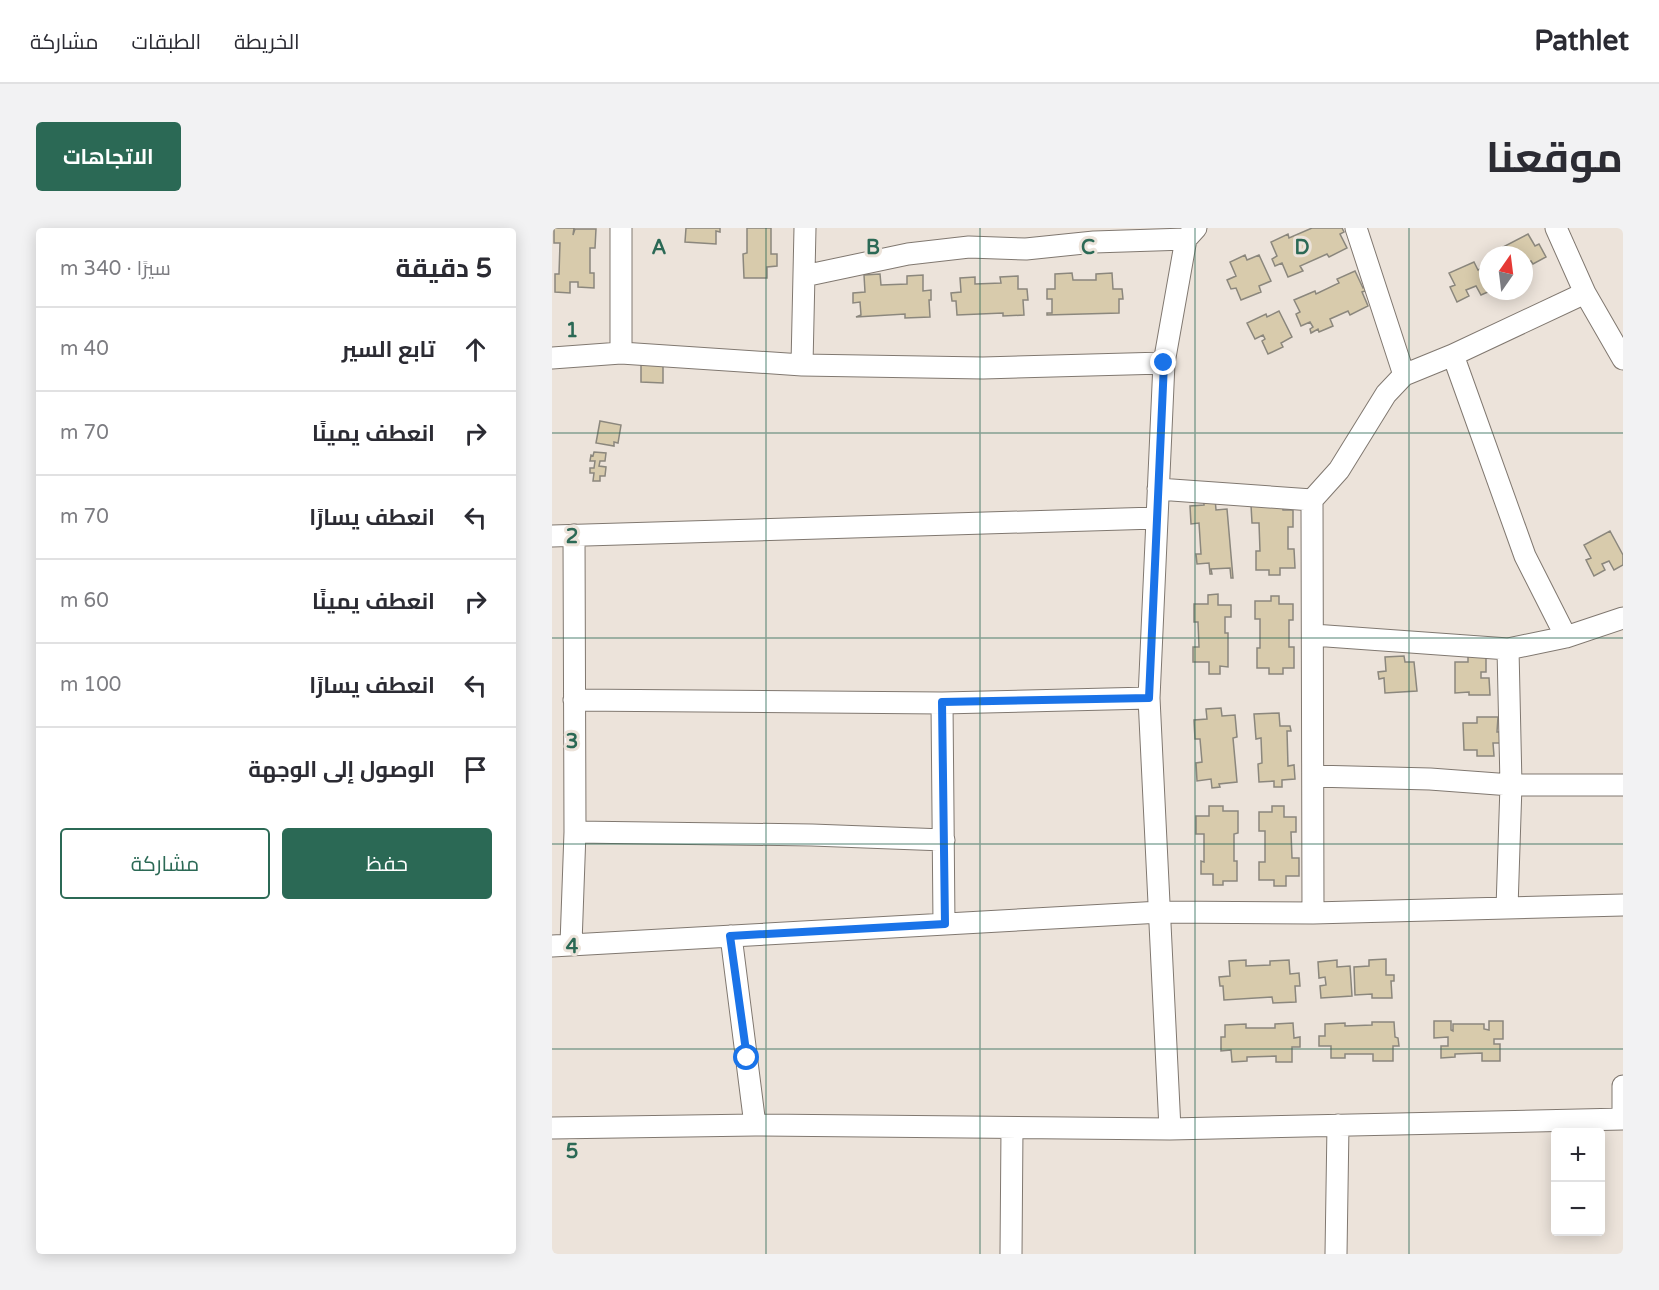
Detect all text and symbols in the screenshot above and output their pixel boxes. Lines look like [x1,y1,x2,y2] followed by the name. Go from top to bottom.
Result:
[1534,24,1629,58] text: Pathlet
[30,30,99,55] text: مشاركة
[132,30,201,55] text: الطبقات
[234,30,300,55] text: الخريطة
[36,122,181,191] button: الاتجاهات
[1486,133,1623,184] text: موقعنا
[652,236,667,260] text: A
[866,236,880,260] text: B
[1081,236,1095,260] text: C
[1294,236,1310,260] text: D
[1479,246,1533,300] north arrow
[395,253,492,284] text: 5 دقيقة
[60,257,171,281] text: سيرًا · 340 m
[566,319,578,343] text: 1
[459,333,492,366] icon: ahead
[60,337,109,361] text: 40 m
[342,337,435,363] text: تابع السير
[1150,349,1176,375] route end
[459,417,492,450] icon: right
[60,421,109,445] text: 70 m
[312,421,435,447] text: انعطف يمينًا
[459,501,492,534] icon: left
[60,505,109,529] text: 70 m
[309,505,435,531] text: انعطف يسارًا
[566,525,578,549] text: 2
[459,585,492,618] icon: right
[60,589,109,613] text: 60 m
[312,589,435,615] text: انعطف يمينًا
[459,669,492,702] icon: left
[60,673,121,697] text: 100 m
[309,673,435,699] text: انعطف يسارًا
[566,730,578,754] text: 3
[459,753,492,786] icon: arrive
[248,757,435,783] text: الوصول إلى الوجهة
[60,828,270,899] button: مشاركة
[282,828,492,899] button: حفظ
[566,935,579,959] text: 4
[733,1044,759,1070] route start
[1551,1128,1605,1236] map controls
[1551,1128,1605,1182] button: +
[566,1140,578,1164] text: 5
[1551,1182,1605,1236] button: −

